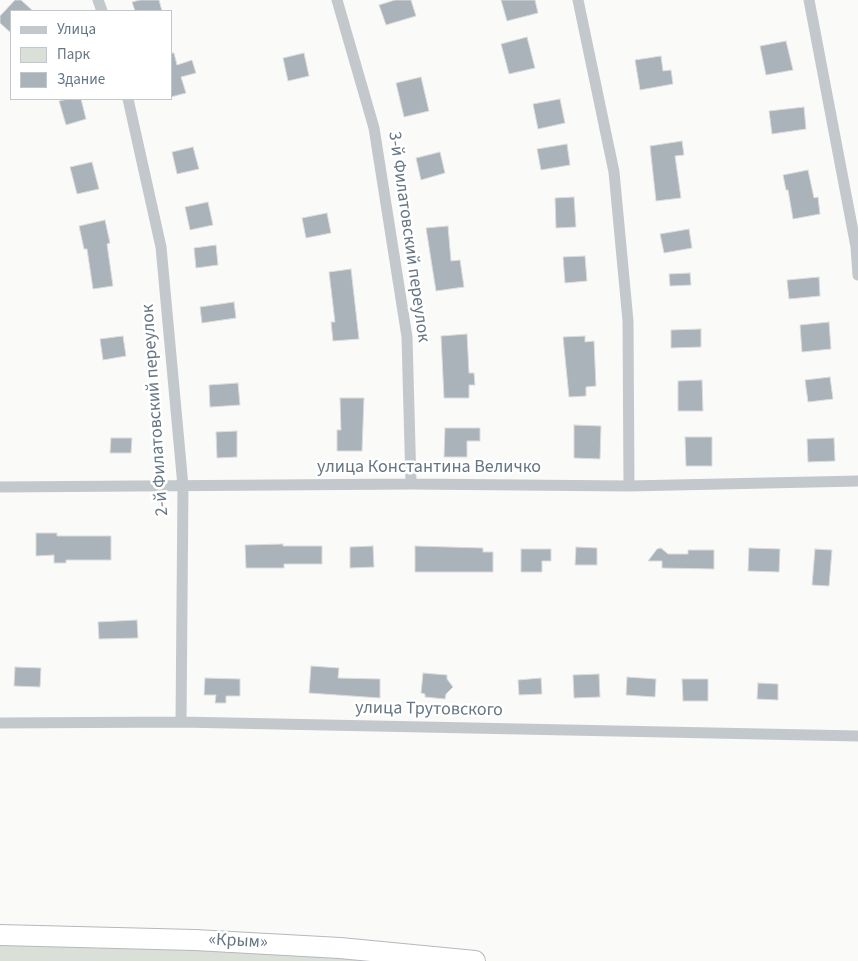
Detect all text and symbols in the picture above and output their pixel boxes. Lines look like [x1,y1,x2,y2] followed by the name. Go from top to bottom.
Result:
[10,10,172,100] legend
[57,19,96,40] text: Улица
[57,44,90,65] text: Парк
[57,69,105,90] text: Здание
[383,130,433,344] street label: 3-й Филатовский переулок
[138,303,174,517] street label: 2-й Филатовский переулок
[317,457,541,479] street label: улица Константина Величко
[355,698,503,722] street label: улица Трутовского
[208,930,268,954] street label: «Крым»

